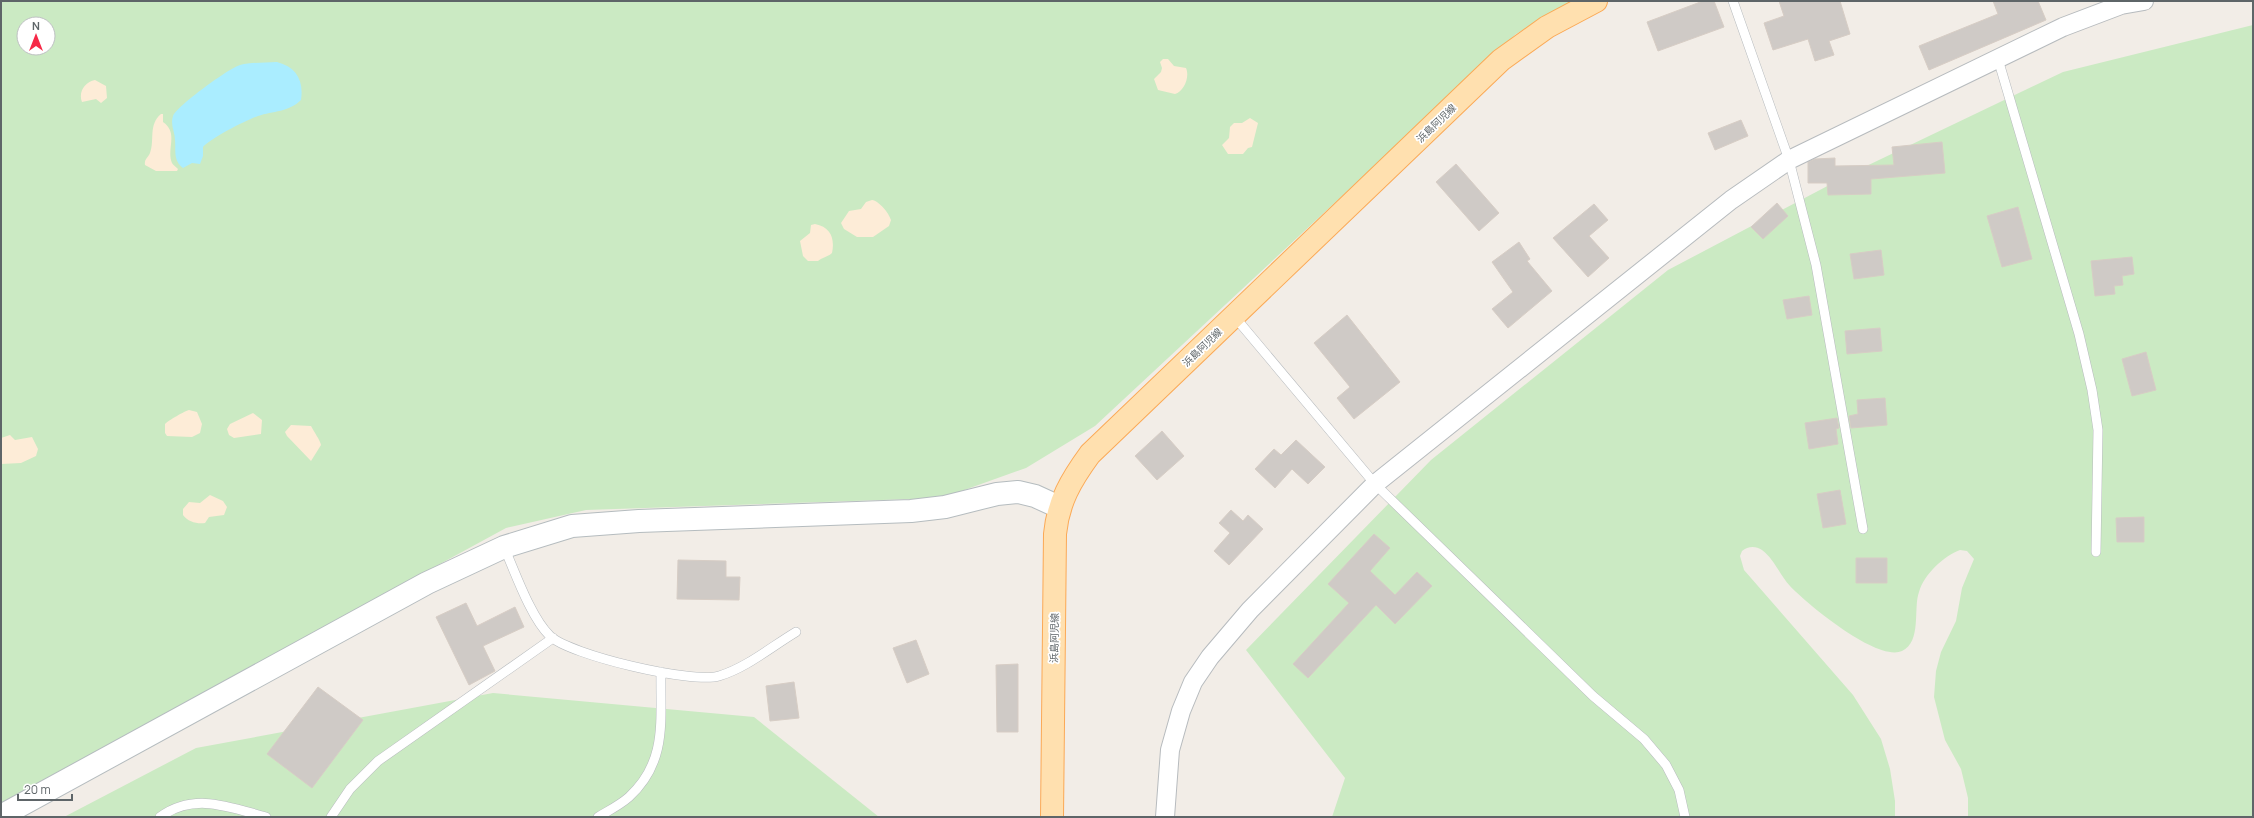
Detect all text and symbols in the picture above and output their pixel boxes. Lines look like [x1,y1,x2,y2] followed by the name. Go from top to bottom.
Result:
[16,16,56,56] north arrow
[32,18,40,33] text: N
[1413,101,1459,145] street label: 浜島阿児線
[1179,325,1225,369] street label: 浜島阿児線
[1047,613,1061,663] street label: 浜島阿児線
[18,776,72,802] scale bar
[24,781,51,798] text: 20 m

